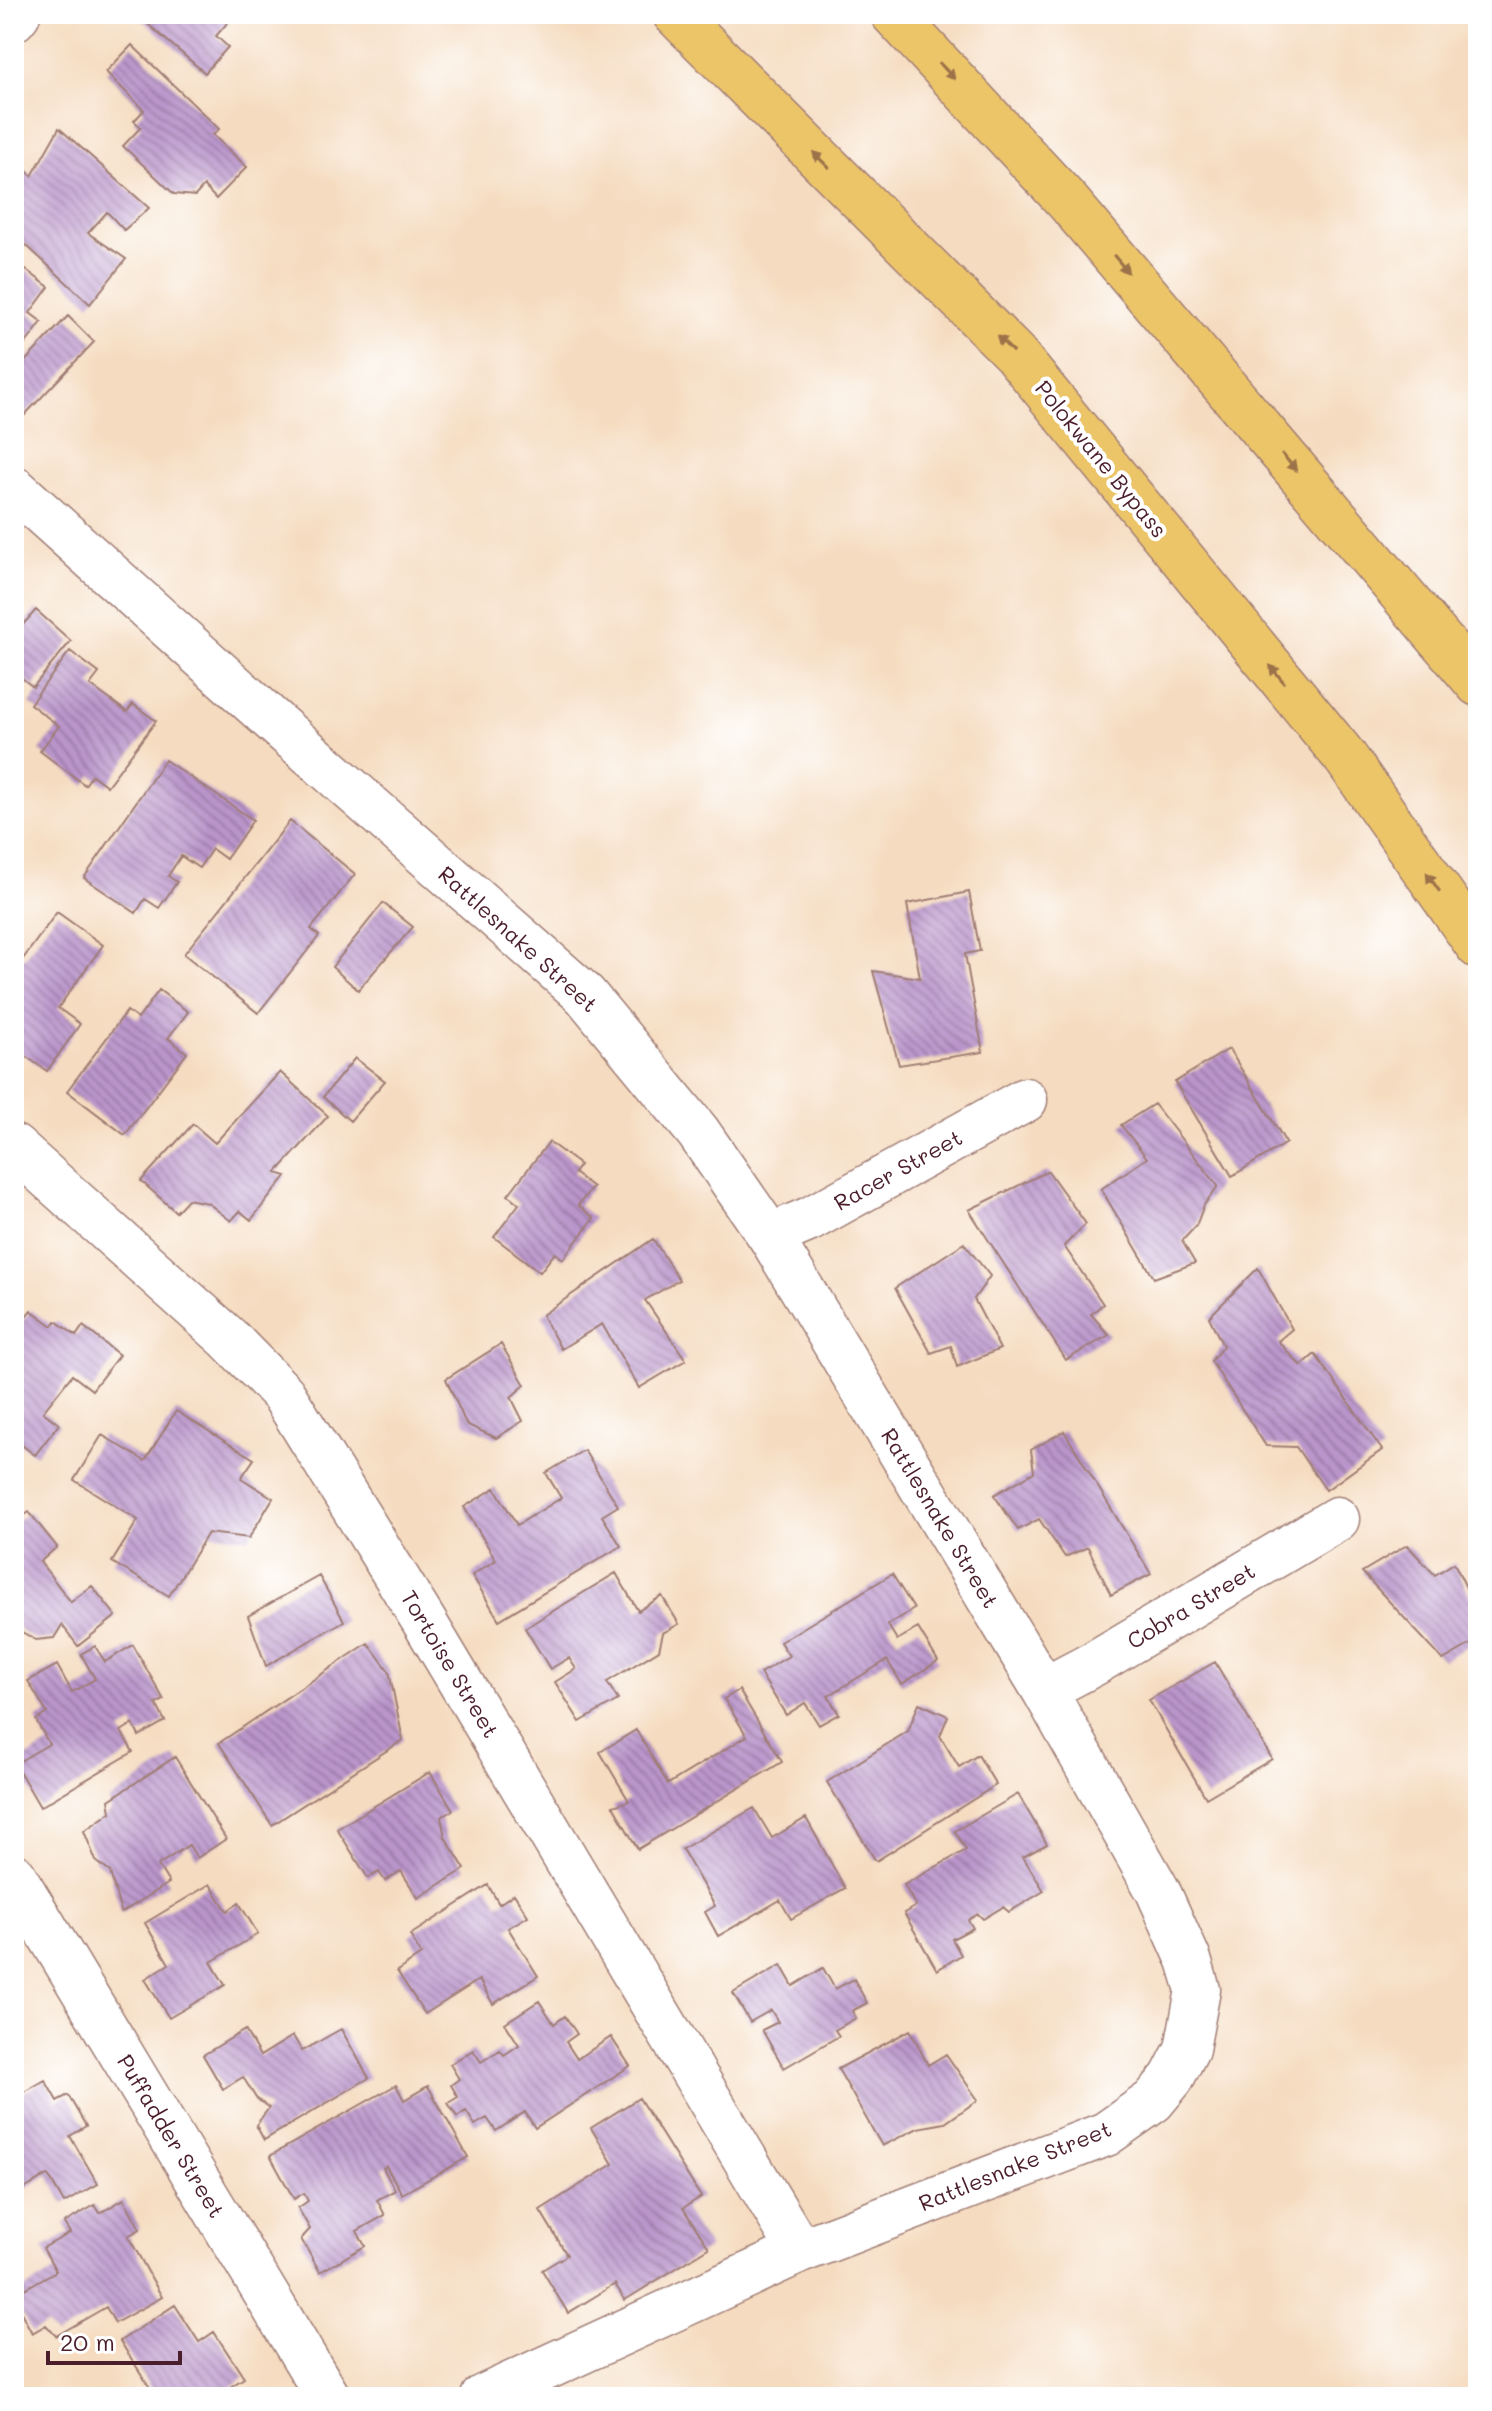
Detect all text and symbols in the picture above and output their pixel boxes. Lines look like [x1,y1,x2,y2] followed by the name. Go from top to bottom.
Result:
[937,61,955,80] one-way arrow
[812,151,831,170] one-way arrow
[1112,253,1129,273] one-way arrow
[996,335,1015,354] one-way arrow
[1029,374,1174,543] street label: Polokwane Bypass
[1280,451,1297,471] one-way arrow
[1269,664,1286,684] one-way arrow
[432,859,604,1018] street label: Rattlesnake Street
[1425,871,1441,893] one-way arrow
[828,1122,967,1217] street label: Racer Street
[875,1422,1006,1613] street label: Rattlesnake Street
[1121,1556,1260,1655] street label: Cobra Street
[395,1585,506,1743] street label: Tortoise Street
[111,2049,232,2223] street label: Puffadder Street
[914,2114,1115,2217] street label: Rattlesnake Street
[48,2315,180,2365] scale bar
[60,2326,115,2357] text: 20 m

